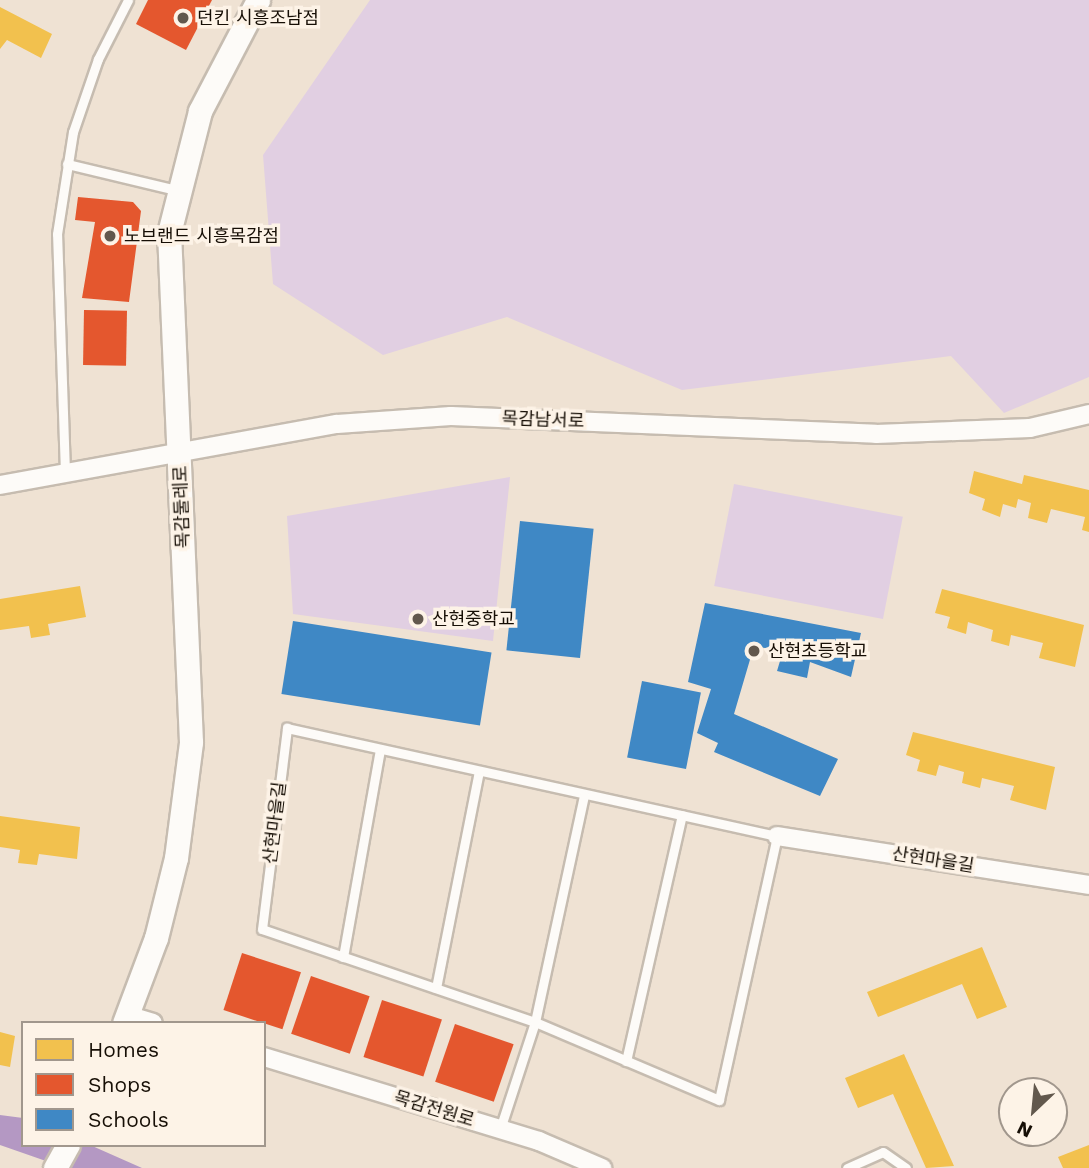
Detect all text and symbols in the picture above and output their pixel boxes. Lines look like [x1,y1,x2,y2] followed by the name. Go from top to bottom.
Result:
[197,7,319,29] place label: 던킨 시흥조남점
[175,10,191,26] marker: 던킨 시흥조남점
[124,225,279,247] place label: 노브랜드 시흥목감점
[102,228,118,244] marker: 노브랜드 시흥목감점
[501,408,585,432] street label: 목감남서로
[170,465,194,549] street label: 목감둘레로
[432,608,515,630] place label: 산현중학교
[410,611,426,627] marker: 산현중학교
[768,640,867,662] place label: 산현초등학교
[746,643,762,659] marker: 산현초등학교
[259,781,291,865] street label: 산현마을길
[890,843,976,877] street label: 산현마을길
[21,1021,266,1147] legend
[88,1037,159,1062] text: Homes
[88,1072,151,1097] text: Shops
[998,1077,1068,1147] north arrow
[391,1087,477,1131] street label: 목감전원로
[88,1107,169,1132] text: Schools
[1013,1116,1036,1143] text: N

